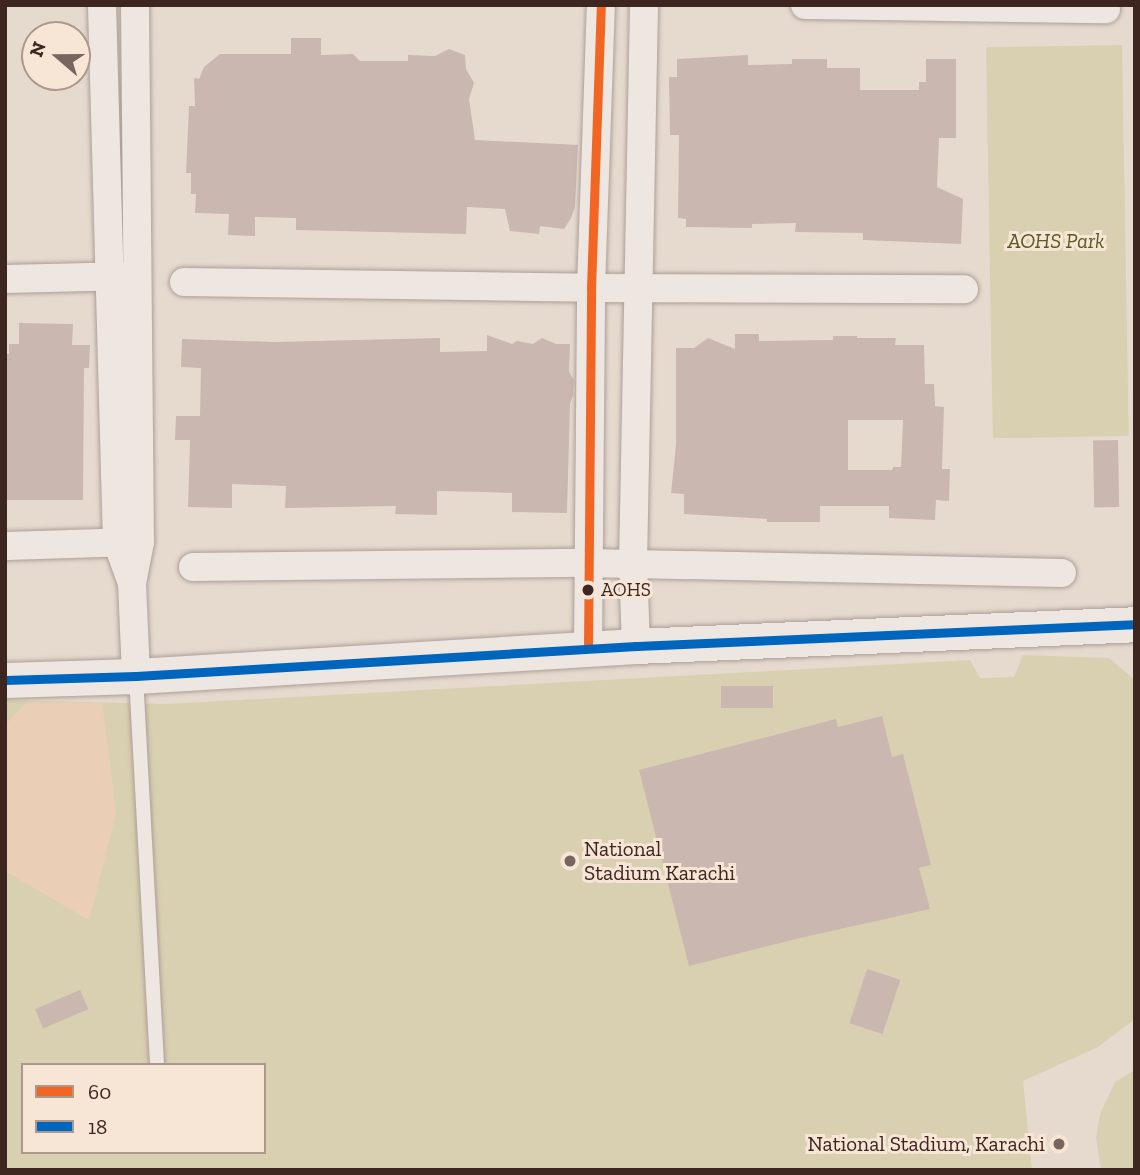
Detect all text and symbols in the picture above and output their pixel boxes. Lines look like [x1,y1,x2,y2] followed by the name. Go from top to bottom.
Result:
[21,21,91,91] north arrow
[24,39,51,60] text: N
[1008,228,1104,254] park label: AOHS Park
[601,579,651,601] place label: AOHS
[581,583,595,597] marker: AOHS
[584,836,735,886] place label: National Stadium Karachi
[562,853,578,869] marker: National Stadium Karachi
[21,1063,266,1154] legend
[88,1079,111,1104] text: 60
[88,1114,107,1139] text: 18
[808,1131,1045,1157] place label: National Stadium, Karachi
[1051,1136,1067,1152] marker: National Stadium, Karachi

